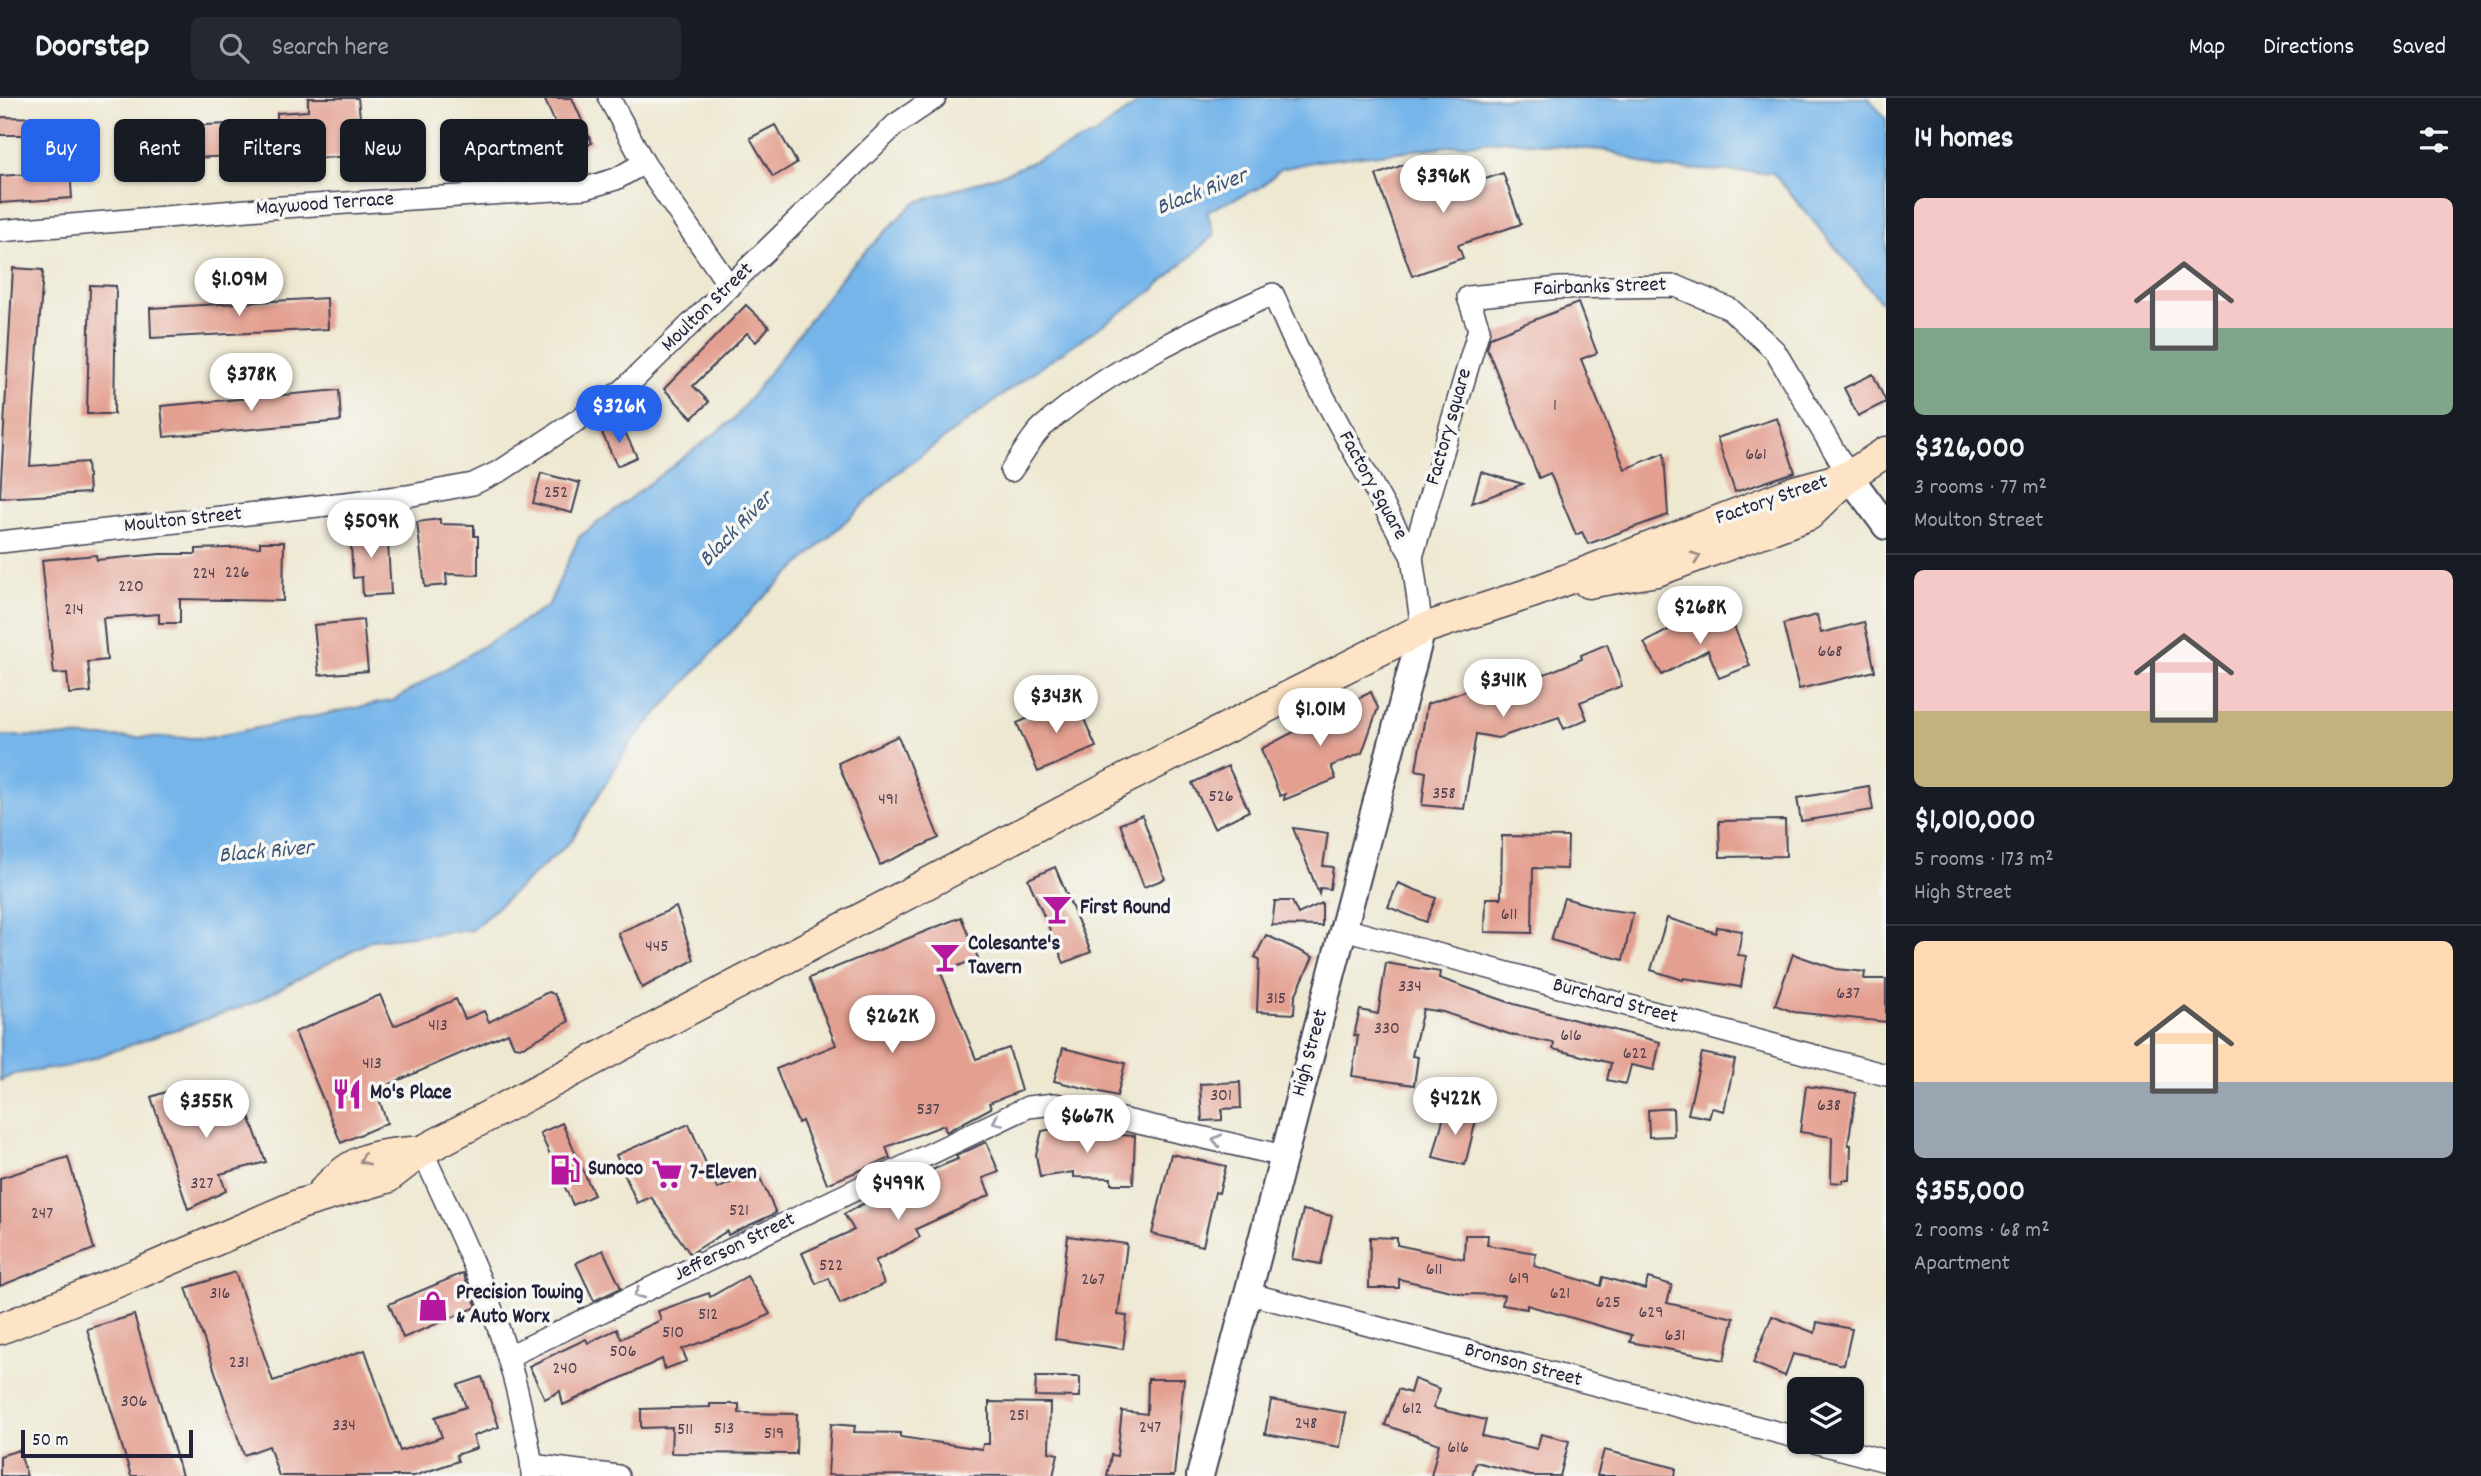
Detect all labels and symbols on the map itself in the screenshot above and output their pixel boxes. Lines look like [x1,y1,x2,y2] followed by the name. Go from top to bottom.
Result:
[1394,156,1492,215] pin: $396K
[1152,160,1254,225] water label: Black River
[255,185,395,225] street label: Maywood Terrace
[655,256,761,360] street label: Moulton Street
[182,258,296,318] pin: $1.09M
[1533,271,1667,305] street label: Fairbanks Street
[202,354,300,413] pin: $378K
[1419,365,1481,489] street label: Factory square
[570,386,668,445] pin: $326K
[1553,394,1557,419] house number: 1
[1330,426,1414,546] street label: Factory Square
[1745,443,1767,468] house number: 661
[1712,468,1832,534] street label: Factory Street
[544,481,568,506] house number: 252
[692,483,783,576] water label: Black River
[123,500,244,542] street label: Moulton Street
[322,500,420,560] pin: $509K
[1690,551,1702,565] one-way arrow
[225,561,249,586] house number: 226
[192,562,216,587] house number: 224
[118,575,144,600] house number: 220
[1651,587,1749,646] pin: $268K
[64,598,84,623] house number: 214
[1818,640,1842,665] house number: 668
[1454,660,1552,719] pin: $341K
[1007,676,1105,735] pin: $343K
[1263,688,1377,748] pin: $1.01M
[1432,782,1456,807] house number: 358
[1208,785,1234,810] house number: 526
[878,788,898,813] house number: 491
[217,832,317,874] water label: Black River
[1040,892,1074,926] bar icon: First Round
[1080,894,1171,924] place label: First Round
[1501,903,1517,928] house number: 611
[968,930,1060,984] place label: Colesante's Tavern
[645,935,669,960] house number: 445
[928,940,962,974] bar icon: Colesante's Tavern
[1549,971,1681,1033] street label: Burchard Street
[1398,975,1422,1000] house number: 334
[1836,982,1860,1007] house number: 637
[1266,987,1286,1012] house number: 315
[843,996,941,1055] pin: $262K
[1285,1006,1337,1100] street label: High Street
[428,1014,448,1039] house number: 413
[1374,1017,1400,1042] house number: 330
[1560,1024,1582,1049] house number: 616
[1623,1042,1647,1067] house number: 622
[362,1052,382,1077] house number: 413
[330,1077,364,1111] restaurant icon: Mo's Place
[1406,1077,1504,1137] pin: $422K
[370,1079,452,1109] place label: Mo's Place
[157,1080,255,1140] pin: $355K
[1210,1084,1232,1109] house number: 301
[1817,1094,1841,1119] house number: 638
[1038,1096,1136,1155] pin: $667K
[916,1098,940,1123] house number: 537
[992,1113,1004,1127] one-way arrow
[1211,1134,1223,1149] one-way arrow
[359,1152,371,1166] one-way arrow
[548,1153,582,1187] fuel station icon: Sunoco
[588,1155,643,1185] place label: Sunoco
[650,1157,684,1191] supermarket icon: 7-Eleven
[690,1159,757,1189] place label: 7-Eleven
[849,1162,947,1222] pin: $499K
[191,1172,213,1197] house number: 327
[729,1199,749,1224] house number: 521
[31,1202,53,1227] house number: 247
[669,1206,801,1290] street label: Jefferson Street
[819,1254,843,1279] house number: 522
[1426,1258,1442,1283] house number: 611
[1508,1267,1530,1292] house number: 619
[1081,1268,1105,1293] house number: 267
[456,1279,584,1333] place label: Precision Towing & Auto Worx
[210,1282,230,1307] house number: 316
[1550,1282,1570,1307] house number: 621
[633,1286,645,1300] one-way arrow
[416,1289,450,1323] shop icon: Precision Towing & Auto Worx
[1595,1291,1621,1316] house number: 625
[1639,1301,1663,1326] house number: 629
[698,1303,718,1328] house number: 512
[662,1321,684,1346] house number: 510
[1665,1324,1685,1349] house number: 631
[1461,1336,1585,1396] street label: Bronson Street
[610,1340,636,1365] house number: 506
[229,1351,249,1376] house number: 231
[552,1357,578,1382] house number: 240
[121,1390,147,1415] house number: 306
[1402,1397,1422,1422] house number: 612
[1009,1404,1029,1429] house number: 251
[1295,1412,1317,1437] house number: 248
[332,1414,356,1439] house number: 334
[1139,1416,1161,1441] house number: 247
[714,1417,734,1442] house number: 513
[677,1418,693,1443] house number: 511
[764,1422,784,1447] house number: 519
[21,1427,192,1459] scale bar
[1447,1436,1469,1461] house number: 616

